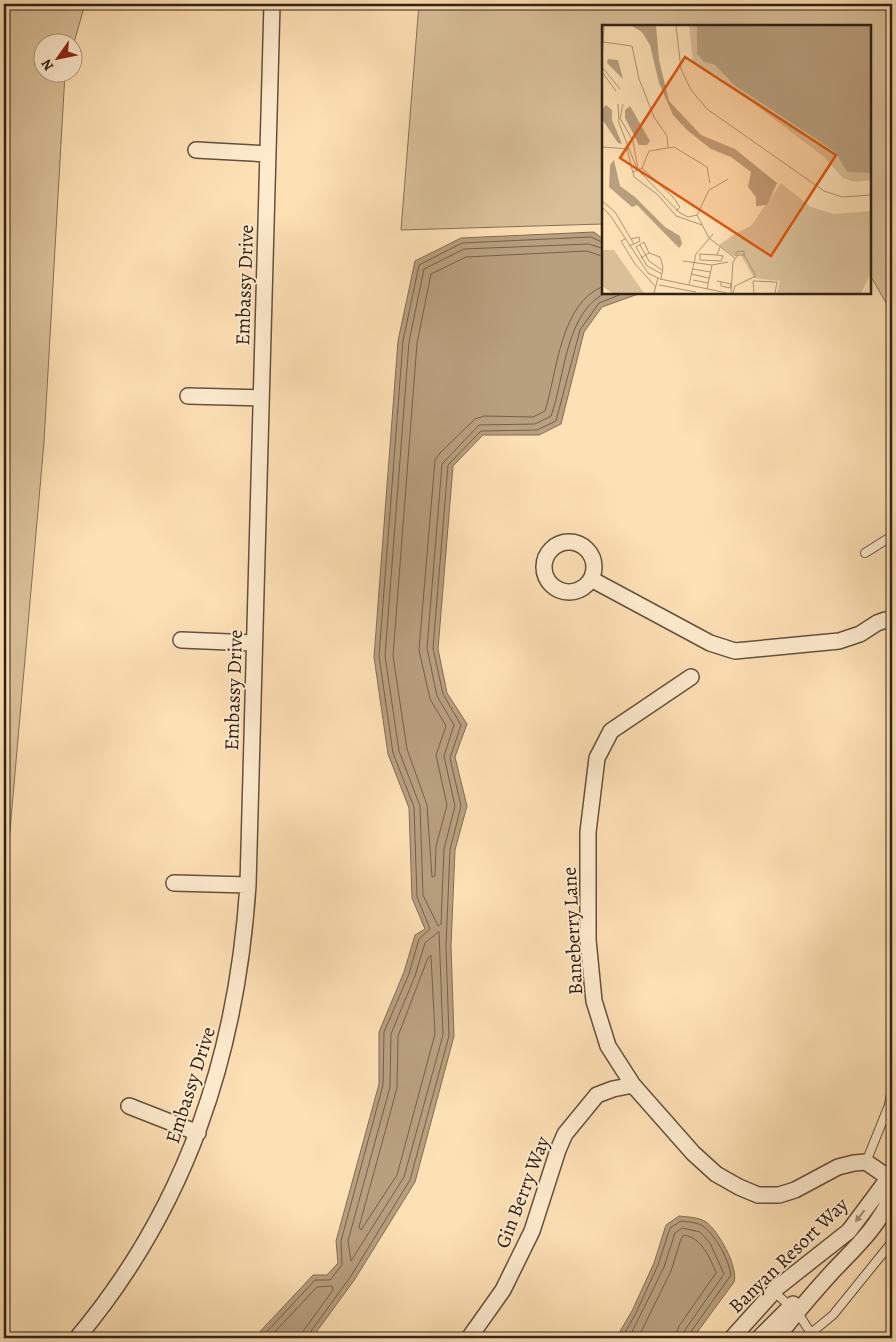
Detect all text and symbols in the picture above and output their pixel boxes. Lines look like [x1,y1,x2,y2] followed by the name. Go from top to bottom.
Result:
[602,25,871,294] inset map
[32,32,82,82] north arrow
[37,55,58,74] text: N
[229,224,260,346] street label: Embassy Drive
[218,629,249,751] street label: Embassy Drive
[556,866,589,996] street label: Baneberry Lane
[159,1023,222,1147] street label: Embassy Drive
[489,1131,557,1252] street label: Gin Berry Way
[723,1191,855,1319] street label: Banyan Resort Way
[855,1209,866,1222] one-way arrow

